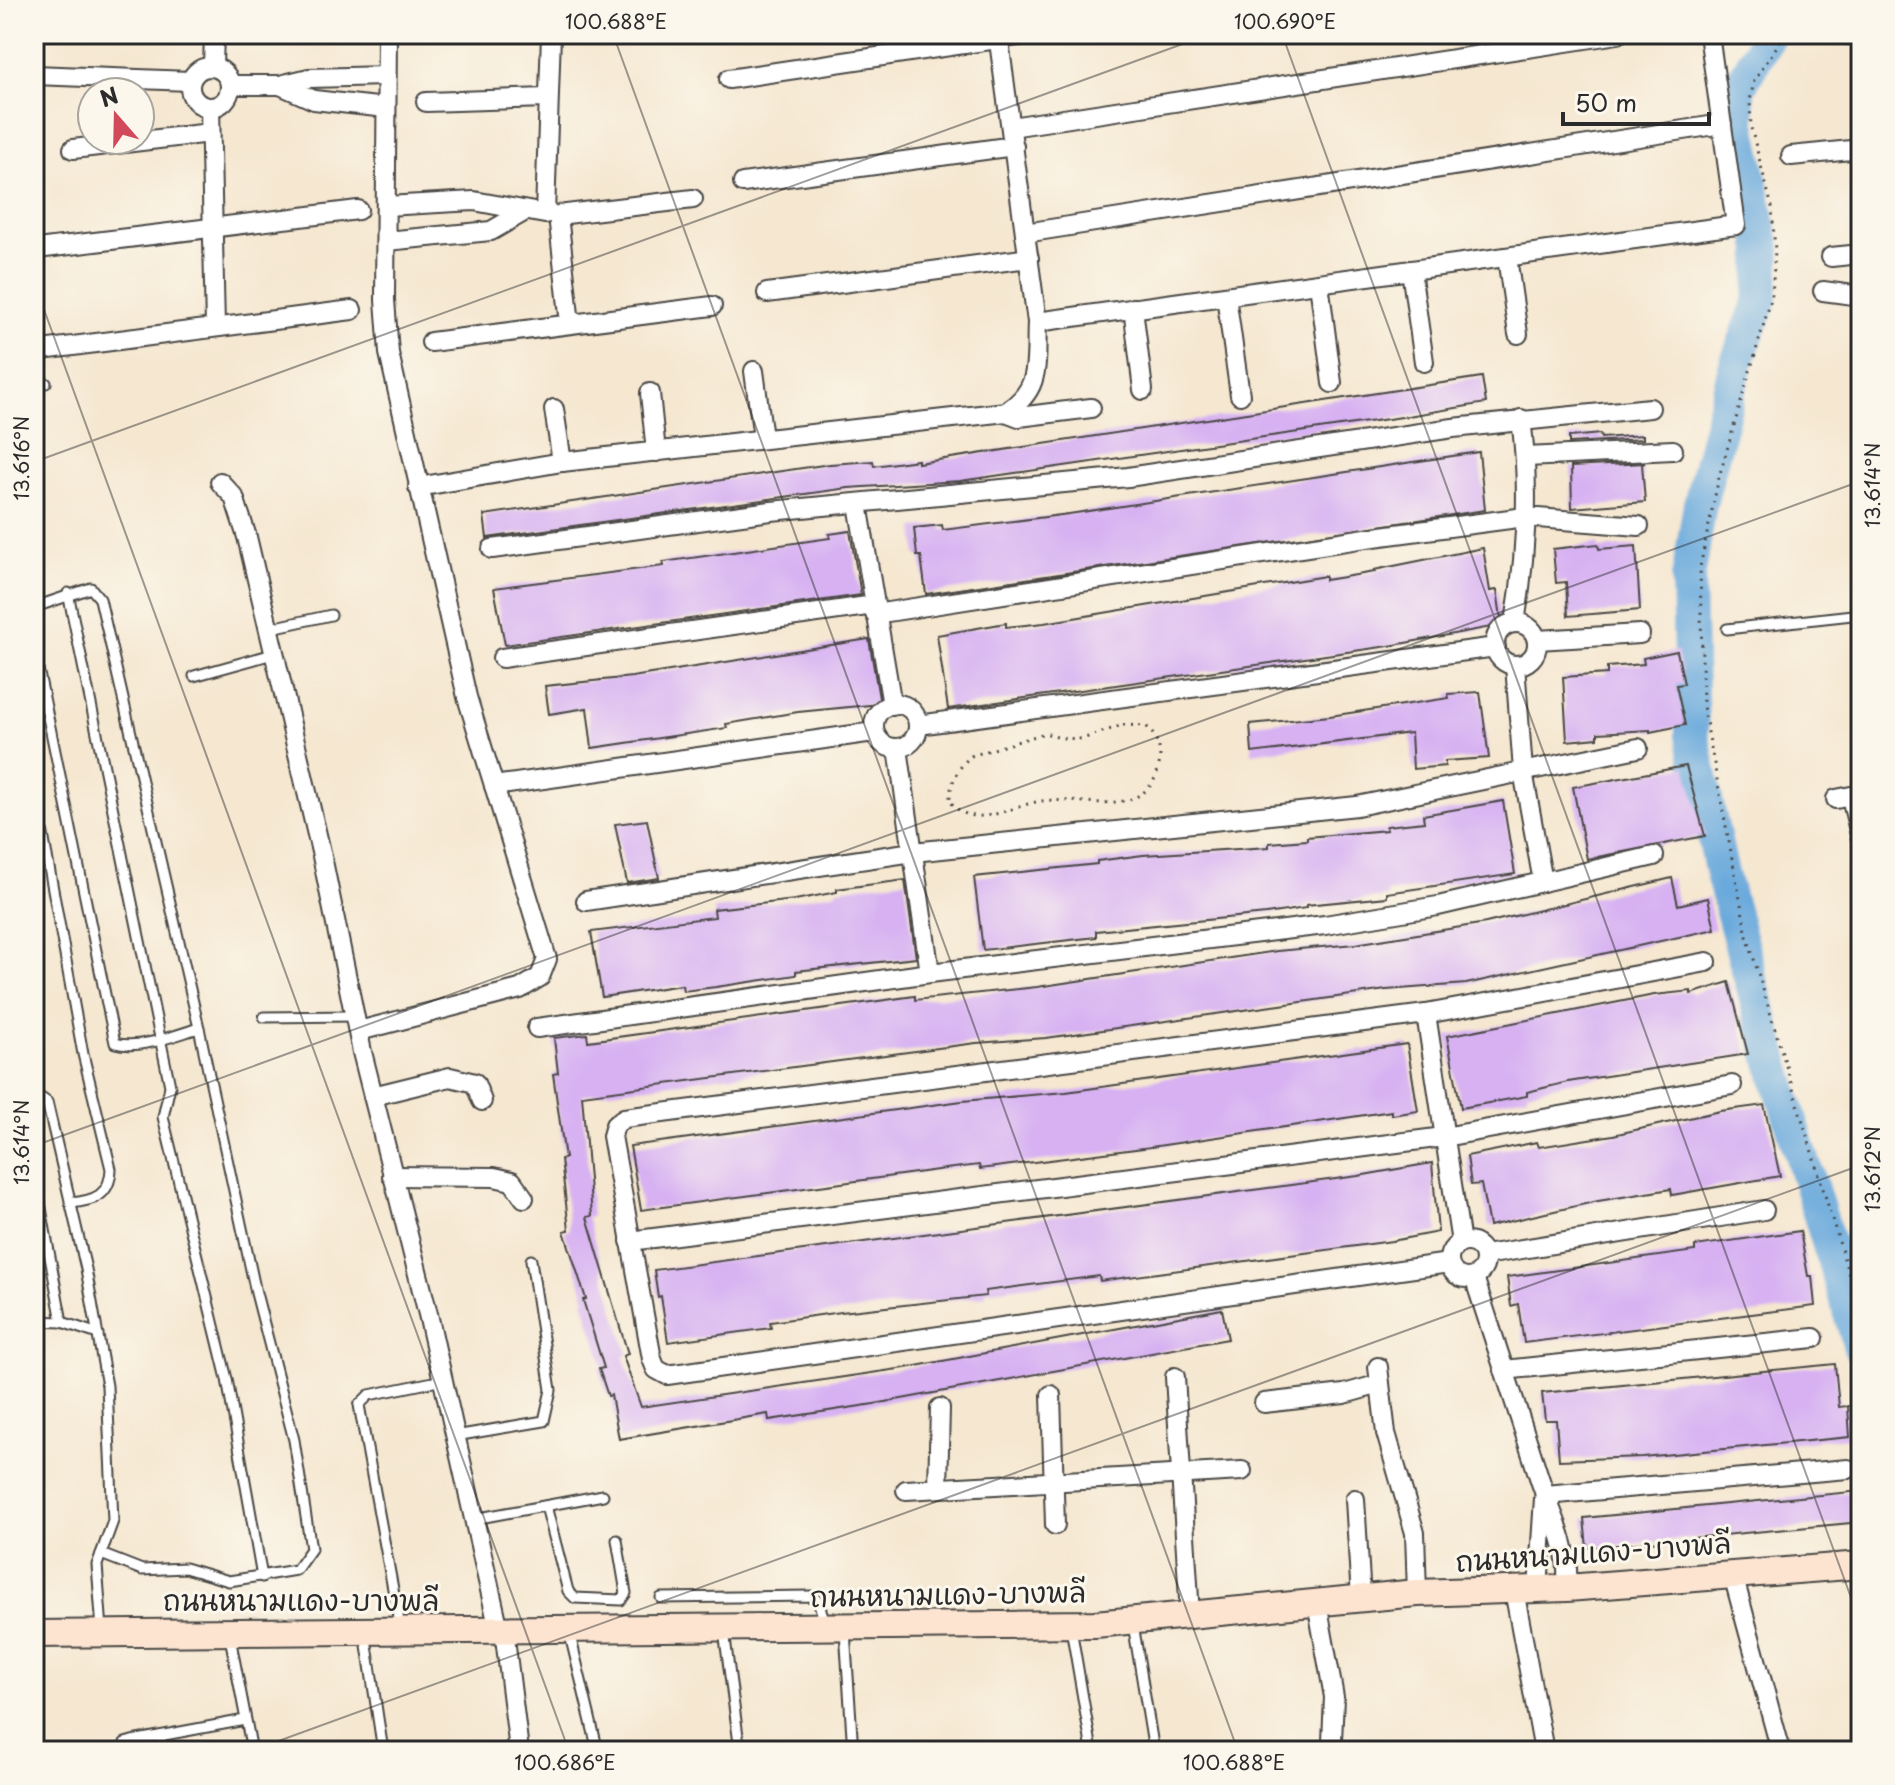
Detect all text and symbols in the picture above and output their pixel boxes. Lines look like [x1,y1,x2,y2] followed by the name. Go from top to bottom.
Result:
[565,6,667,36] text: 100.688°E
[1234,6,1336,36] text: 100.690°E
[76,76,156,156] north arrow
[1563,76,1709,126] scale bar
[95,77,122,114] text: N
[1575,84,1637,120] text: 50 m
[6,416,36,500] text: 13.616°N
[1857,442,1887,528] text: 13.614°N
[6,1099,36,1185] text: 13.614°N
[1857,1126,1887,1212] text: 13.612°N
[1454,1520,1732,1582] street label: ถนนหนามแดง-บางพลี
[810,1569,1086,1617] street label: ถนนหนามแดง-บางพลี
[163,1578,439,1621] street label: ถนนหนามแดง-บางพลี
[514,1747,616,1777] text: 100.686°E
[1183,1747,1285,1777] text: 100.688°E

